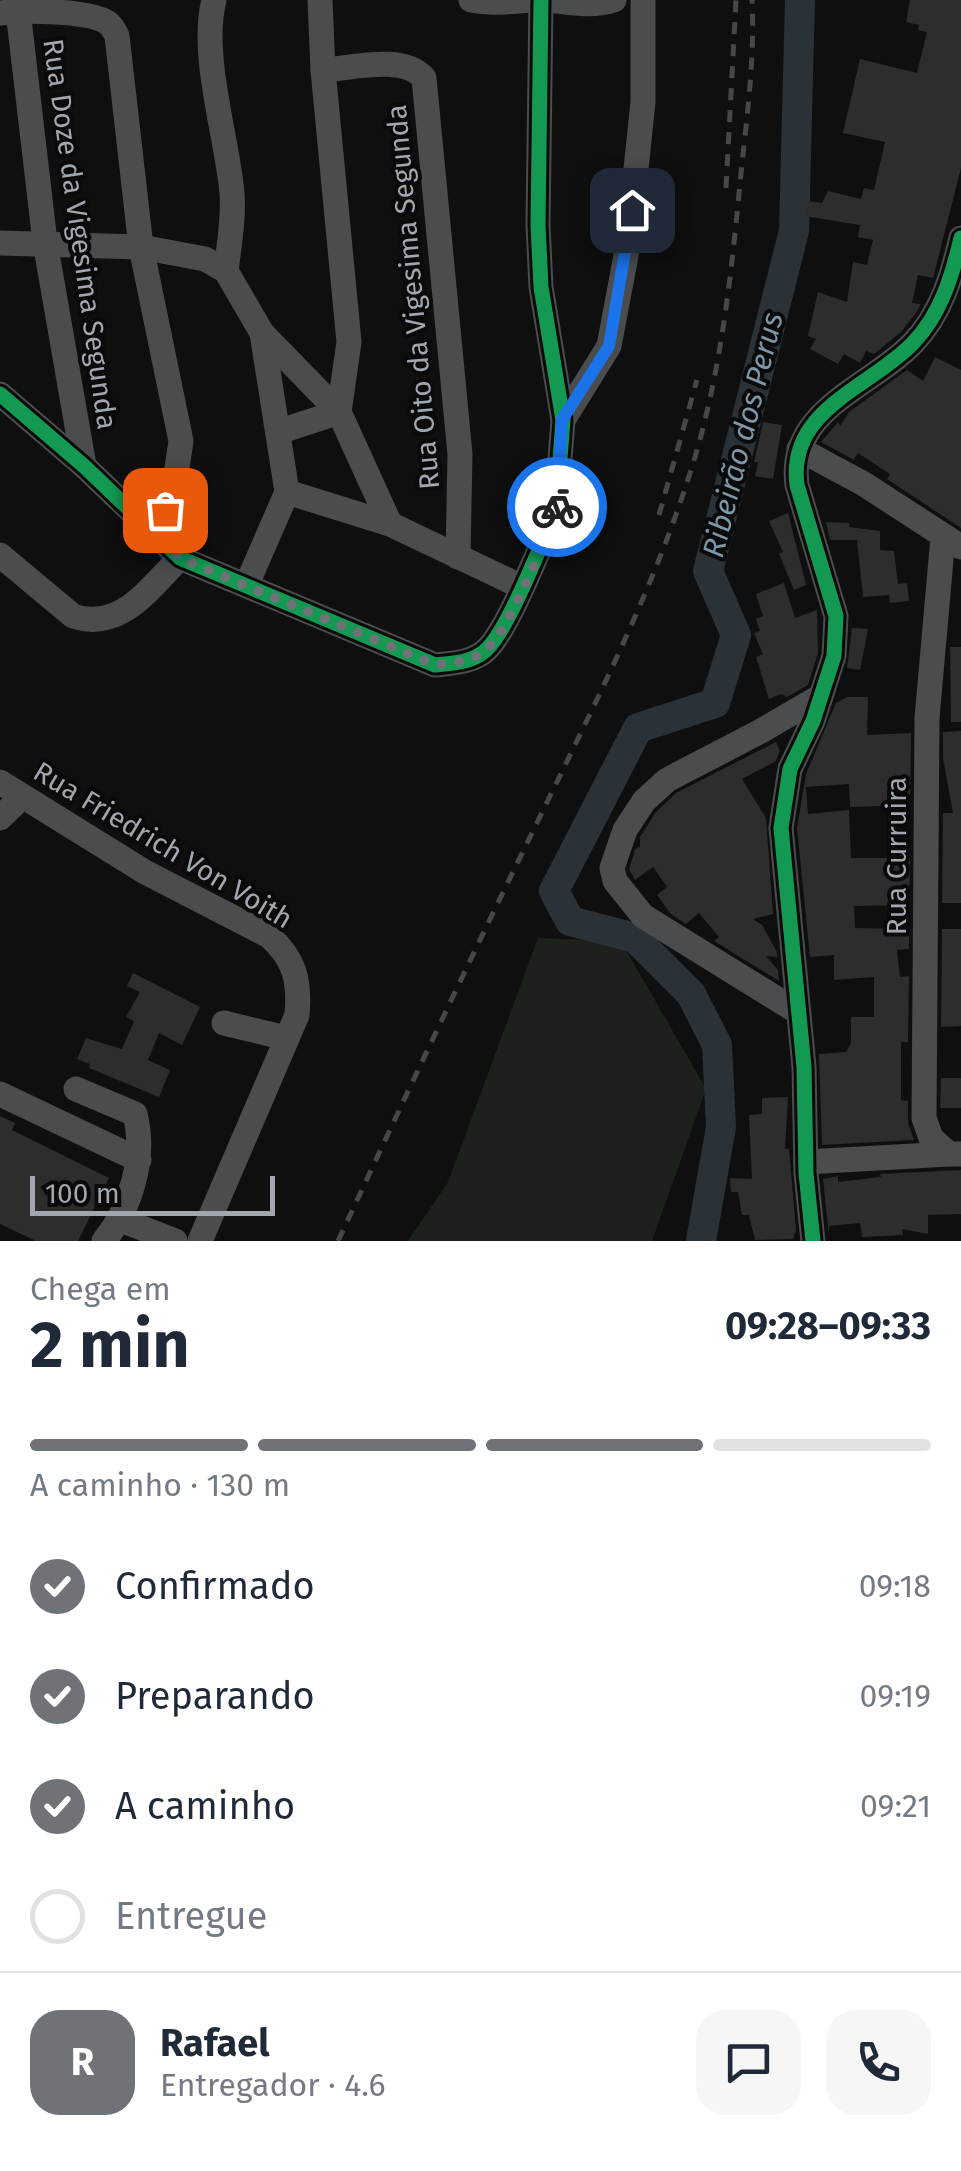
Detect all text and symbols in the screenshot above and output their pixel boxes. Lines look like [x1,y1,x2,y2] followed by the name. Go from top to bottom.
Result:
[36,37,124,431] street label: Rua Doze da Vigesima Segunda
[380,103,446,491] street label: Rua Oito da Vigesima Segunda
[590,168,675,253] pin
[605,183,660,238] icon: home
[695,309,791,561] water label: Ribeirão dos Perus
[507,457,607,557] courier
[123,468,208,553] pin
[530,480,585,535] icon: bike
[138,483,193,538] icon: bag
[28,755,298,935] street label: Rua Friedrich Von Voith
[880,777,913,935] street label: Rua Curruira
[30,1171,275,1216] scale bar
[45,1177,120,1210] text: 100 m
[30,1270,171,1308] text: Chega em
[725,1303,931,1349] text: 09:28–09:33
[30,1306,190,1384] text: 2 min
[30,1466,290,1504] text: A caminho · 130 m
[30,1559,85,1614] icon: check
[115,1563,315,1609] text: Confirmado
[859,1567,931,1605] text: 09:18
[30,1669,85,1724] icon: check
[115,1673,315,1719] text: Preparando
[860,1677,931,1715] text: 09:19
[30,1779,85,1834] icon: check
[115,1783,295,1829] text: A caminho
[860,1787,931,1825] text: 09:21
[115,1893,267,1939] text: Entregue
[696,2010,801,2115] button: chat
[826,2010,931,2115] button: phone
[160,2020,270,2066] text: Rafael
[71,2039,94,2085] text: R
[160,2066,386,2104] text: Entregador · 4.6

